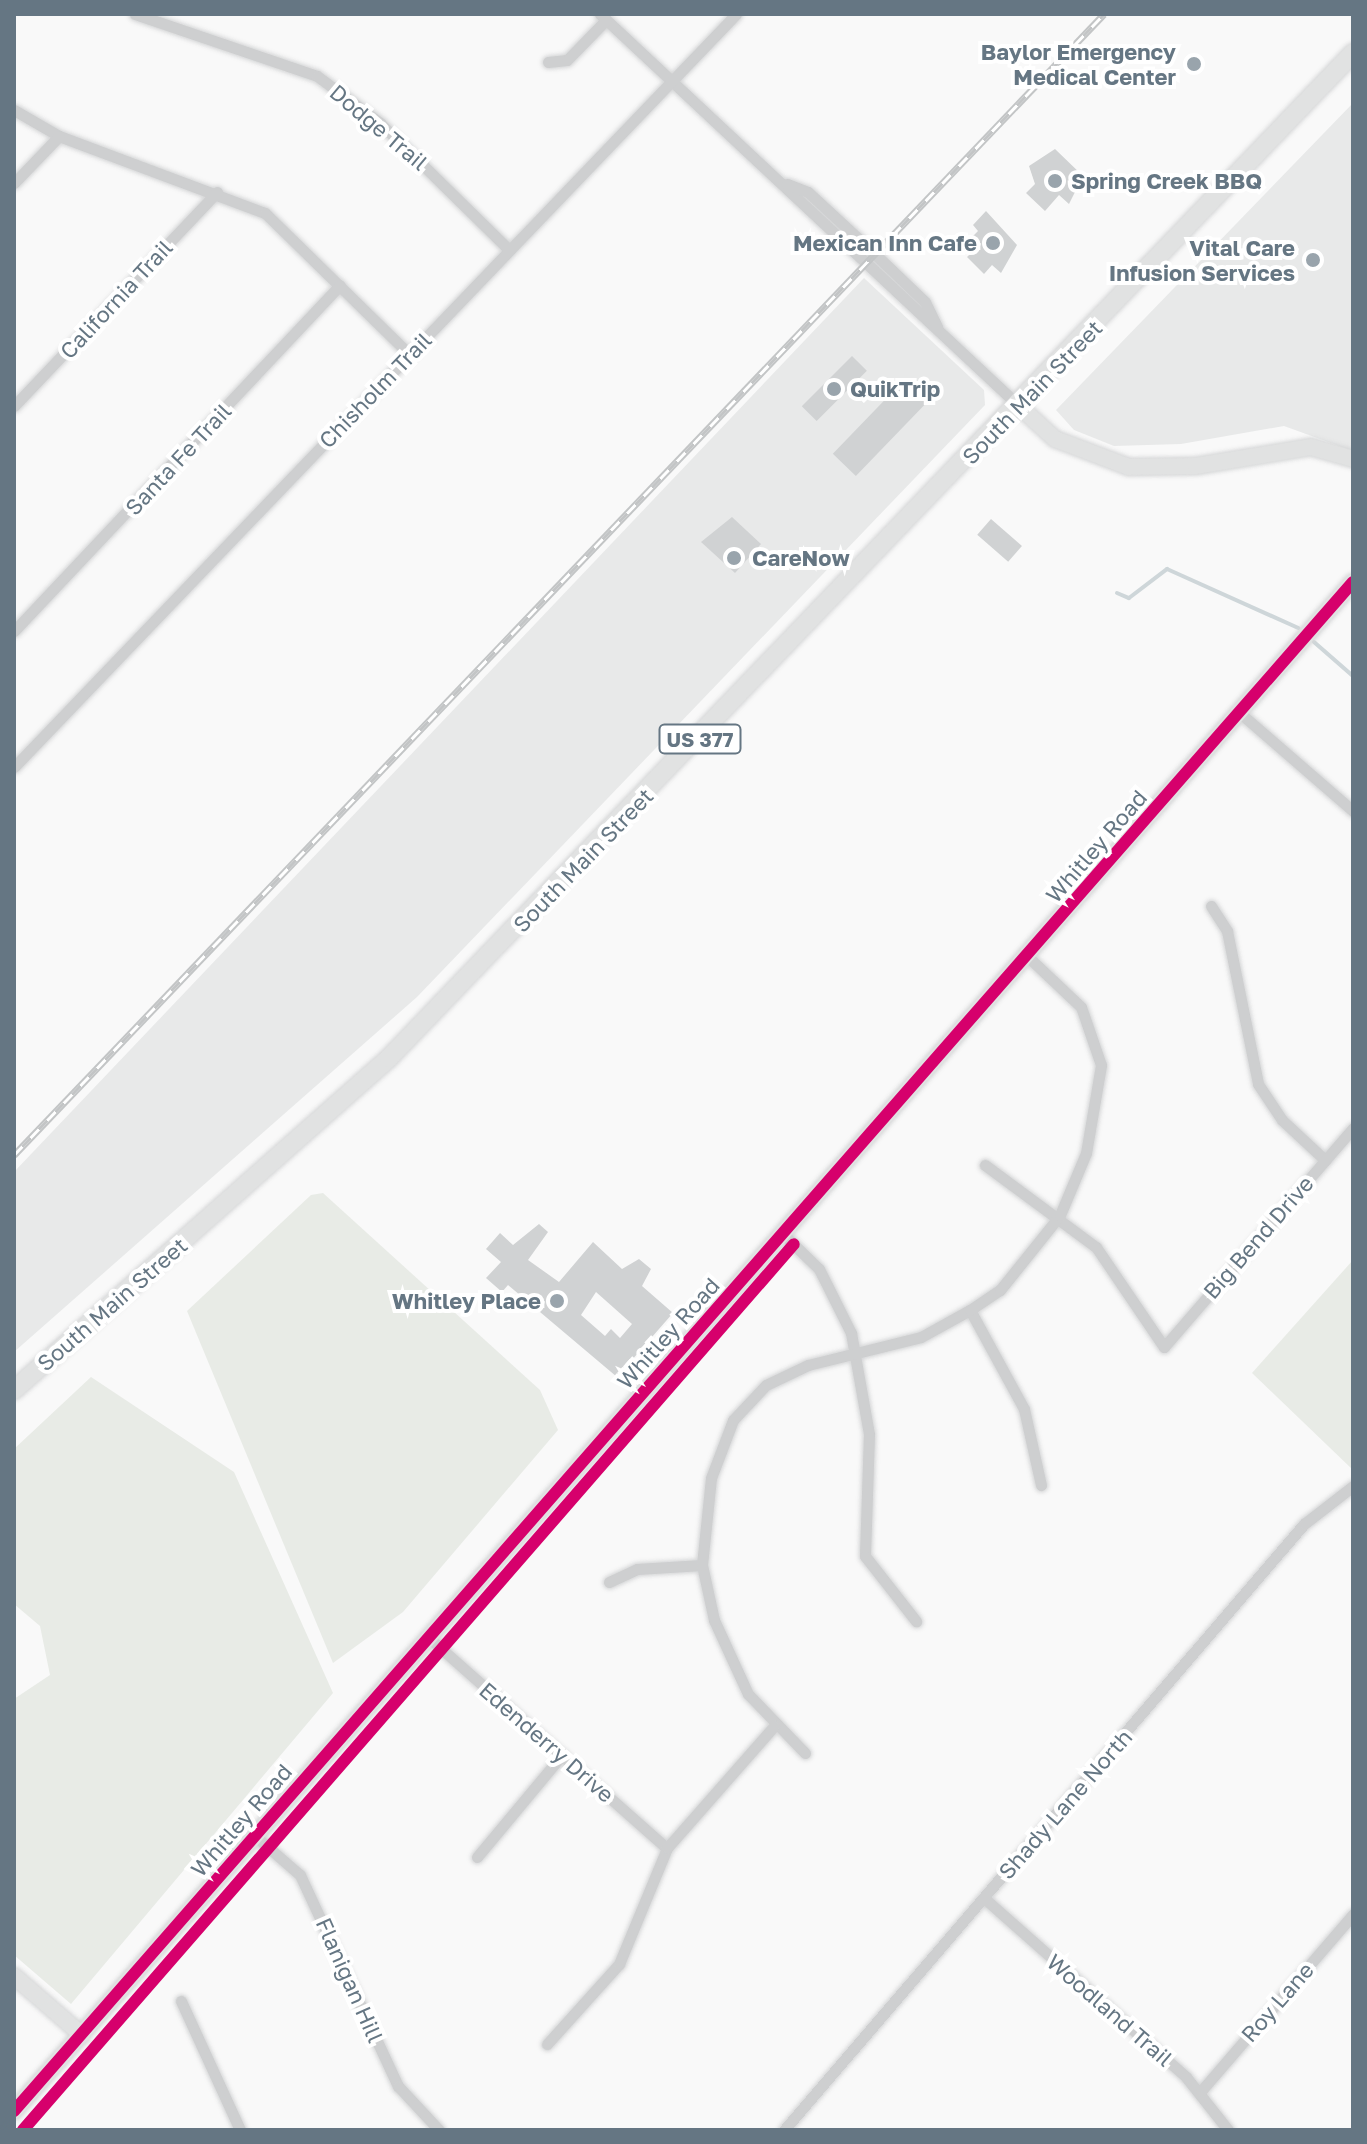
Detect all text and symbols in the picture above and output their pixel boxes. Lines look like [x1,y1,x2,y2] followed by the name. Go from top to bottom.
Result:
[981,38,1176,90] place label: Baylor Emergency Medical Center
[1183,53,1205,75] marker: Baylor Emergency Medical Center
[325,79,433,175] street label: Dodge Trail
[1071,168,1262,194] place label: Spring Creek BBQ
[1046,172,1064,190] marker: Spring Creek BBQ
[793,230,977,256] place label: Mexican Inn Cafe
[54,234,178,364] street label: California Trail
[984,234,1002,252] marker: Mexican Inn Cafe
[1109,234,1295,286] place label: Vital Care Infusion Services
[1302,249,1324,271] marker: Vital Care Infusion Services
[957,315,1107,469] street label: South Main Street
[313,327,437,453] street label: Chisholm Trail
[850,376,940,402] place label: QuikTrip
[825,380,843,398] marker: QuikTrip
[120,398,236,520] street label: Santa Fe Trail
[752,545,850,571] place label: CareNow
[723,547,745,569] marker: CareNow
[658,723,742,755] road number: US 377
[508,783,658,937] street label: South Main Street
[1040,784,1152,908] street label: Whitley Road
[1197,1170,1319,1304] street label: Big Bend Drive
[32,1232,192,1376] street label: South Main Street
[611,1272,725,1394] street label: Whitley Road
[392,1288,541,1314] place label: Whitley Place
[548,1292,566,1310] marker: Whitley Place
[474,1676,620,1808] street label: Edenderry Drive
[993,1724,1137,1884] street label: Shady Lane North
[185,1758,297,1882] street label: Whitley Road
[311,1914,389,2046] street label: Flanigan Hill
[1042,1948,1178,2072] street label: Woodland Trail
[1235,1957,1319,2047] street label: Roy Lane

